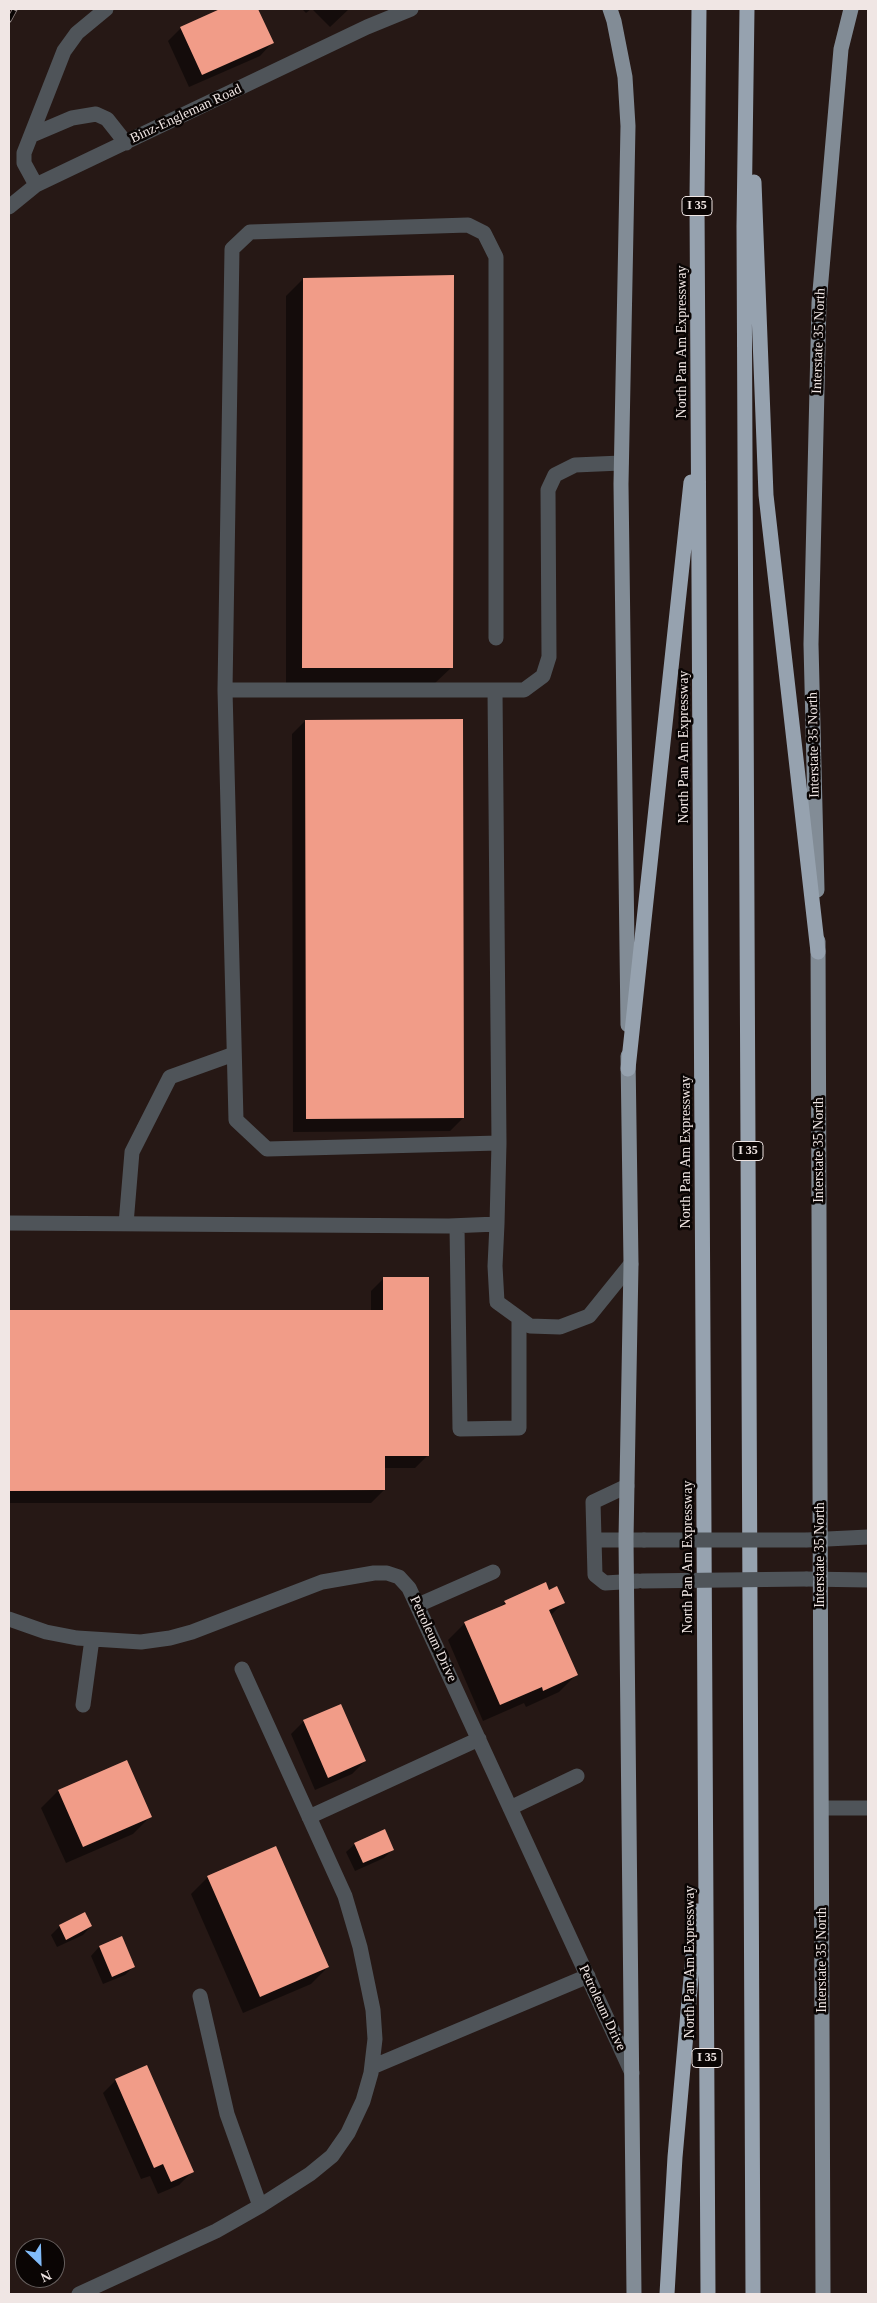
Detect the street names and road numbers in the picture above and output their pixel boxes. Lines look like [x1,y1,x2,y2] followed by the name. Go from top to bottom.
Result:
[128,81,244,147] street label: Binz-Engleman Road
[682,197,712,216] road number: I 35
[674,266,690,418] street label: North Pan Am Expressway
[809,288,829,394] street label: Interstate 35 North
[676,671,692,823] street label: North Pan Am Expressway
[805,692,823,798] street label: Interstate 35 North
[678,1076,694,1228] street label: North Pan Am Expressway
[811,1097,827,1203] street label: Interstate 35 North
[733,1142,763,1160] road number: I 35
[680,1481,696,1633] street label: North Pan Am Expressway
[812,1502,828,1608] street label: Interstate 35 North
[406,1593,460,1685] street label: Petroleum Drive
[682,1886,698,2038] street label: North Pan Am Expressway
[814,1907,830,2013] street label: Interstate 35 North
[575,1962,629,2054] street label: Petroleum Drive
[692,2048,722,2068] road number: I 35

